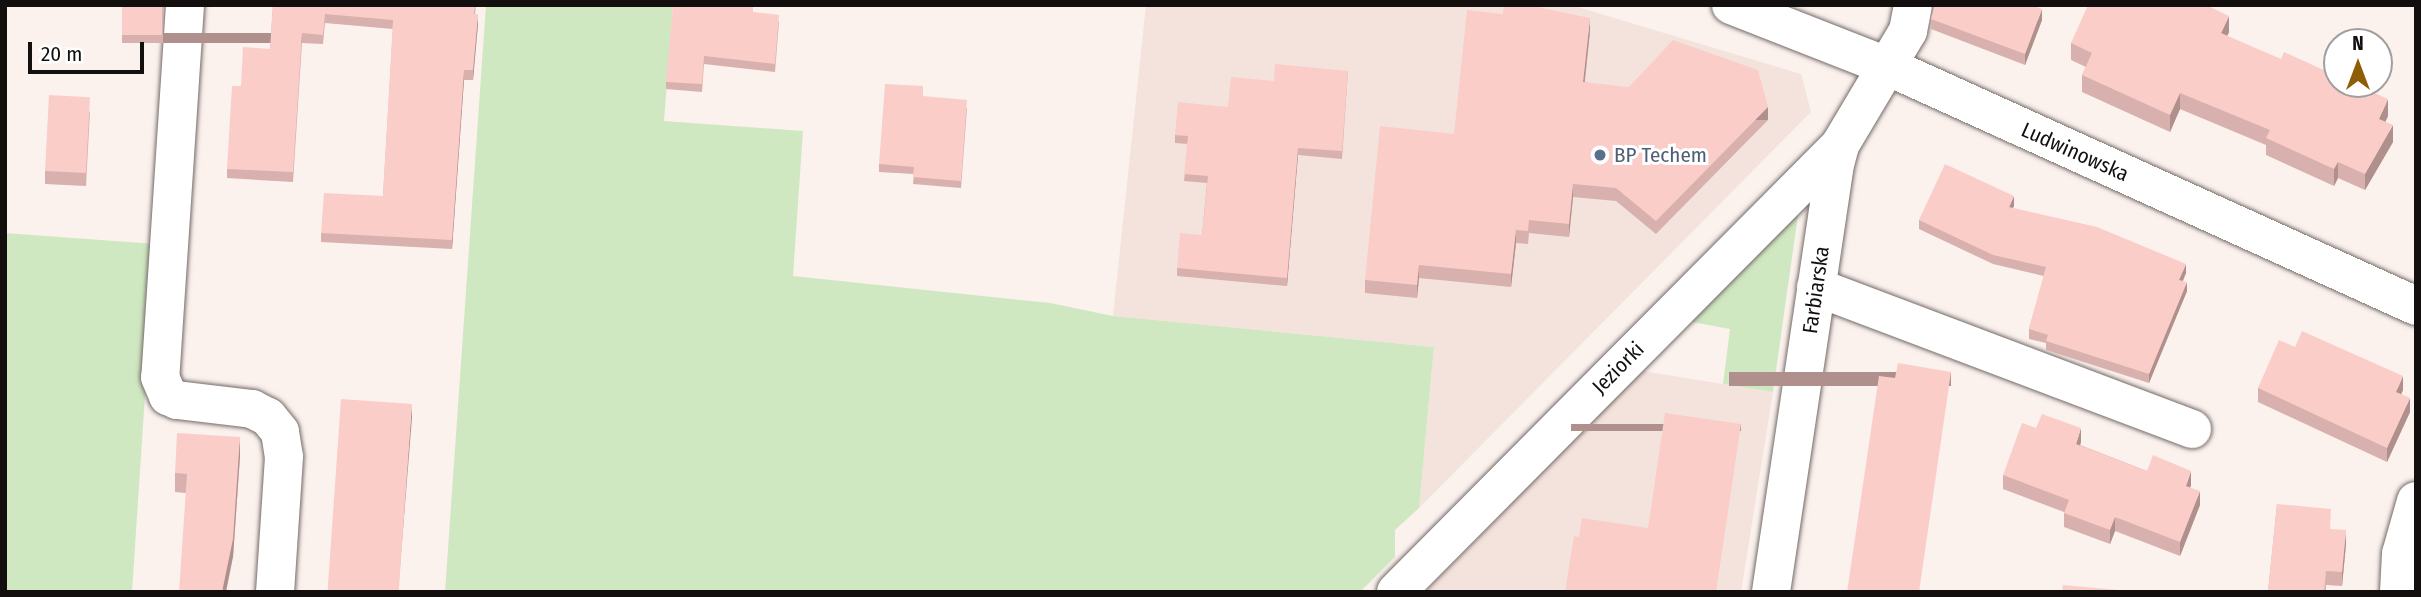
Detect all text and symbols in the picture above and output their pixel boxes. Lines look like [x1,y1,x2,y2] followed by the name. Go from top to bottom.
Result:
[32,28,147,72] scale bar
[2323,28,2393,98] north arrow
[2352,32,2364,55] text: N
[41,41,82,67] text: 20 m
[2017,117,2133,187] street label: Ludwinowska
[1614,142,1707,168] place label: BP Techem
[1592,147,1608,163] marker: BP Techem
[1797,245,1835,335] street label: Farbiarska
[1587,337,1649,399] street label: Jeziorki

